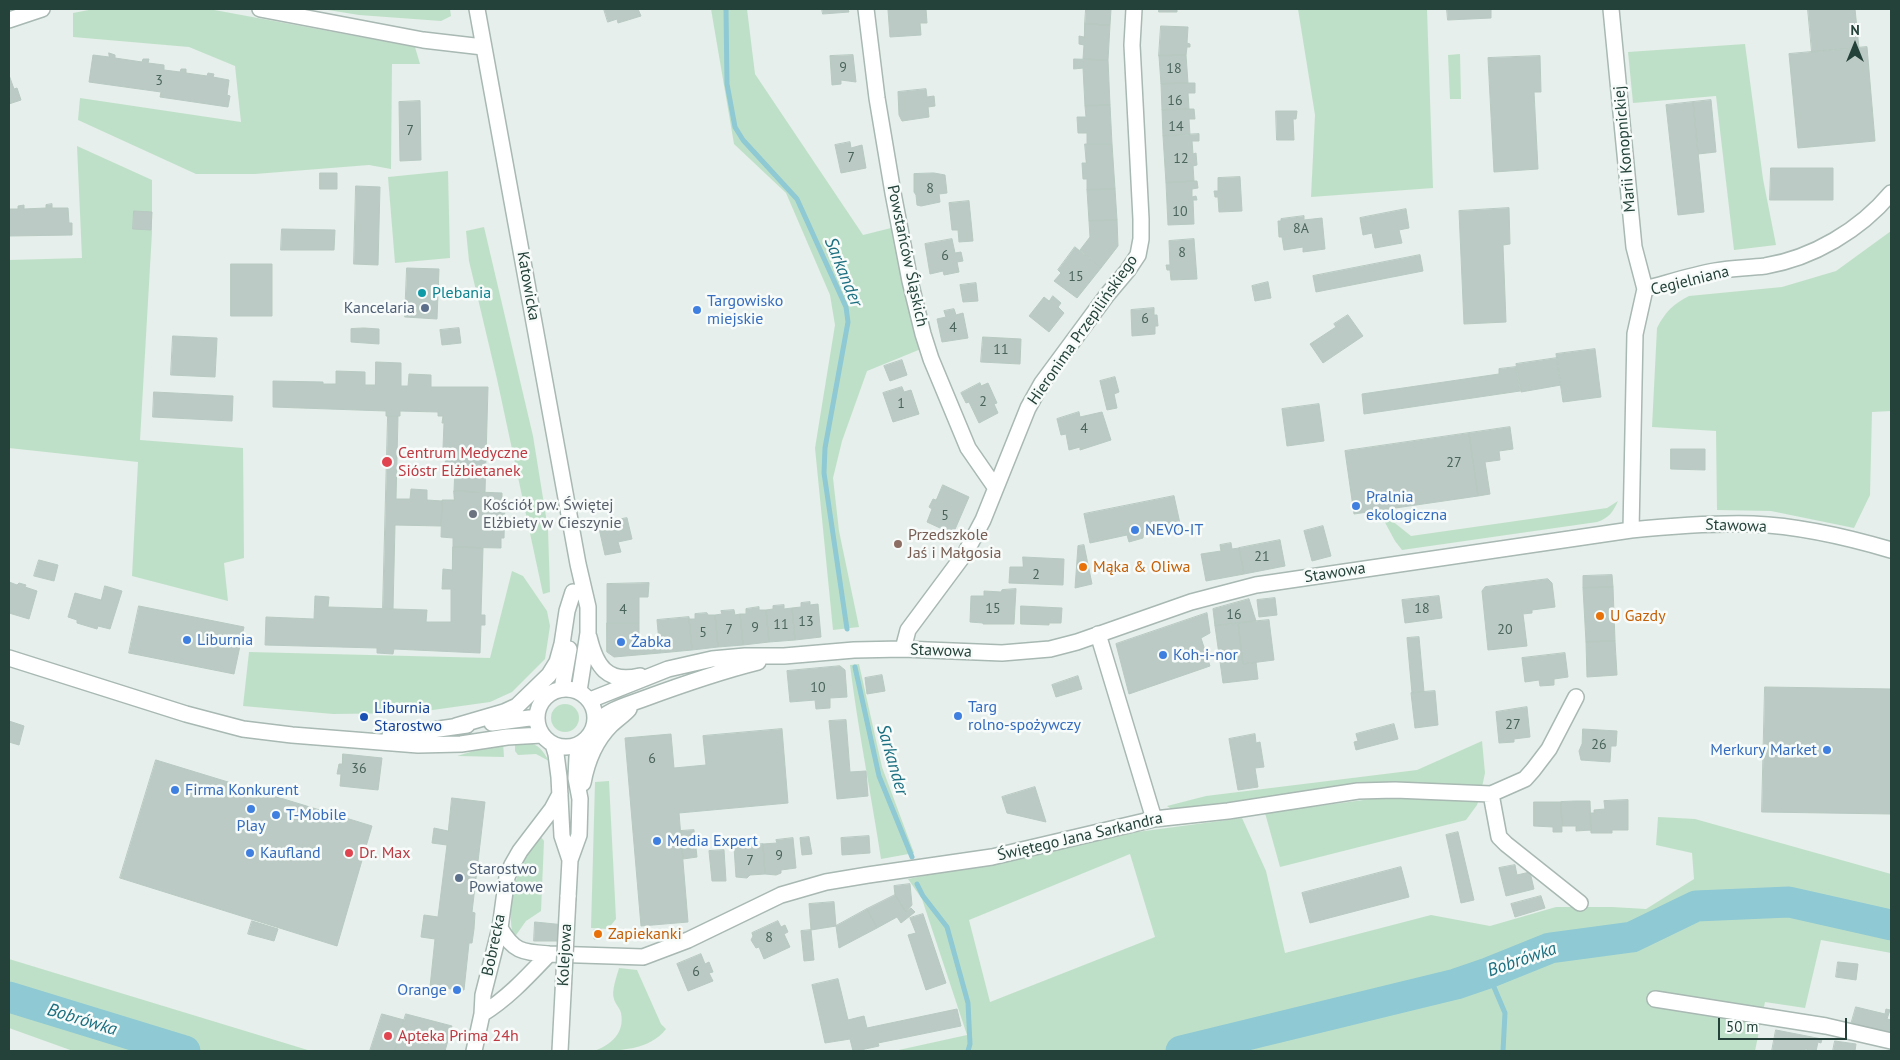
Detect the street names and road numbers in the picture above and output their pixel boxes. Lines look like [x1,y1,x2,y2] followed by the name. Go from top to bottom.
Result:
[1610,85,1640,213] street label: Marii Konopnickiej
[883,183,931,329] street label: Powstańców Śląskich
[512,250,544,322] street label: Katowicka
[1024,251,1142,409] street label: Hieronima Przepilińskiego
[1649,262,1731,300] street label: Cegielniana
[1705,515,1767,537] street label: Stawowa
[1303,559,1367,587] street label: Stawowa
[910,640,972,662] street label: Stawowa
[995,809,1165,865] street label: Świętego Jana Sarkandra
[478,912,510,978] street label: Bobrecka
[554,923,576,987] street label: Kolejowa

